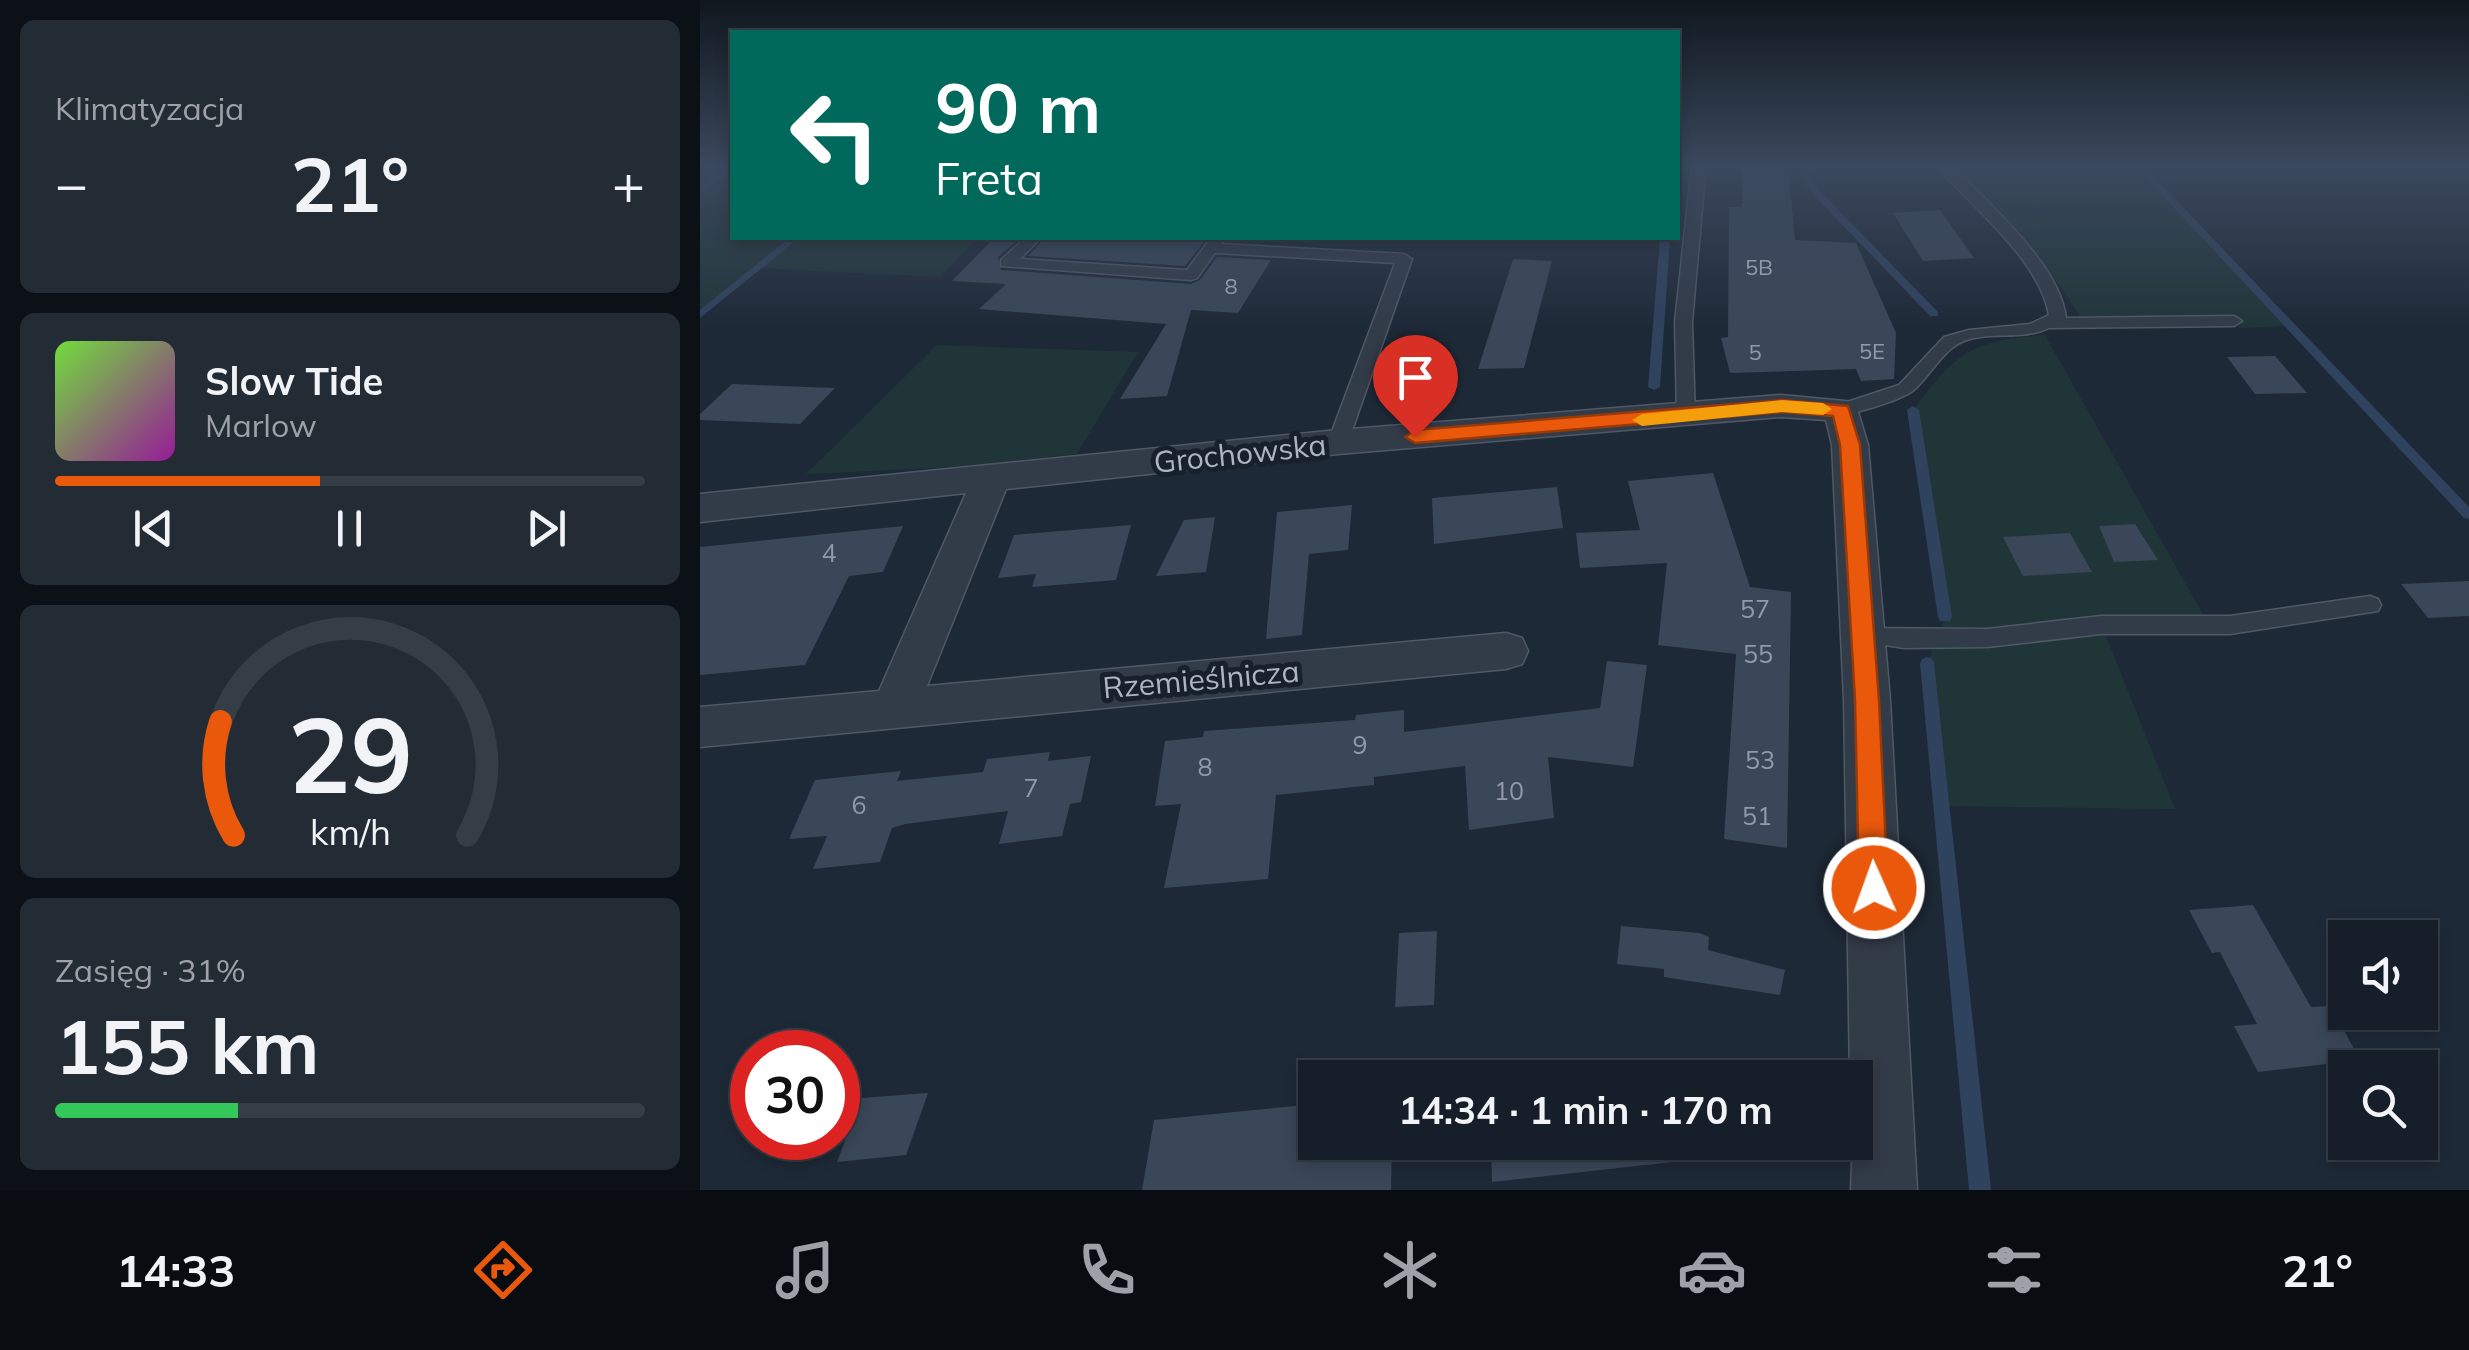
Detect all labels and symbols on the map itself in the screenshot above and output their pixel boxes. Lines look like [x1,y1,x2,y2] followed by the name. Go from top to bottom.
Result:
[1745,253,1773,281] house number: 5B
[1224,272,1238,300] house number: 8
[1373,335,1458,438] pin
[1859,337,1885,365] house number: 5E
[1748,338,1762,366] house number: 5
[1152,425,1328,481] street label: Grochowska
[821,537,837,568] house number: 4
[1740,593,1770,624] house number: 57
[1743,638,1773,669] house number: 55
[1101,651,1301,707] street label: Rzemieślnicza
[1352,729,1368,760] house number: 9
[1745,744,1775,775] house number: 53
[1197,751,1213,782] house number: 8
[1023,772,1039,803] house number: 7
[1494,775,1524,806] house number: 10
[851,789,867,820] house number: 6
[1742,800,1772,831] house number: 51
[1822,836,1926,940] position arrow
[730,1030,860,1160] speed limit sign: 30

